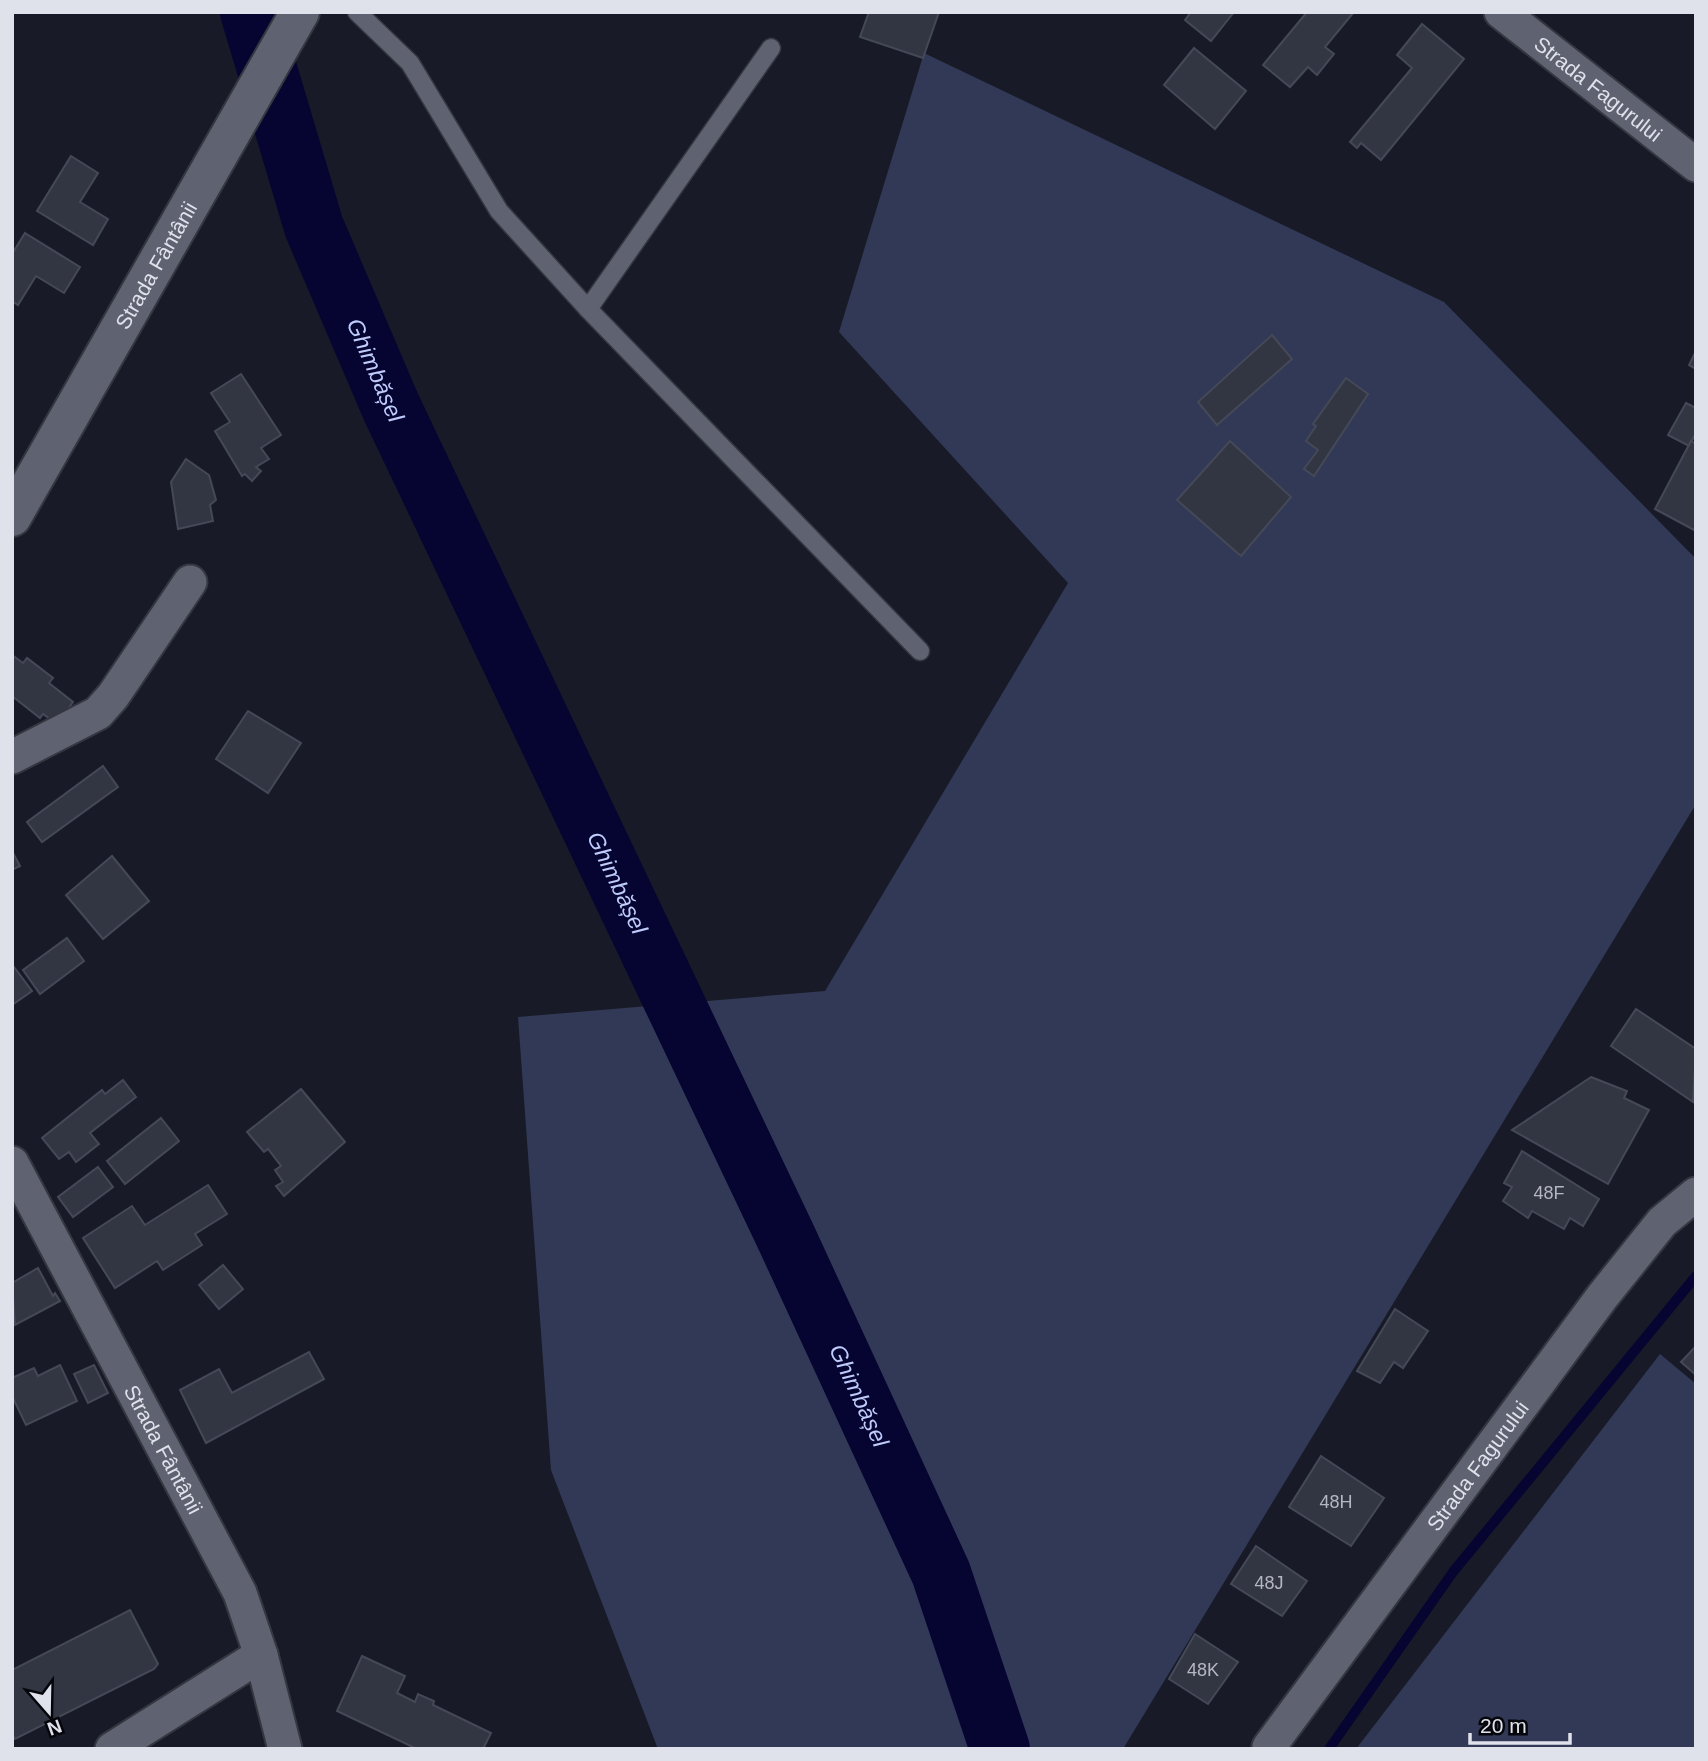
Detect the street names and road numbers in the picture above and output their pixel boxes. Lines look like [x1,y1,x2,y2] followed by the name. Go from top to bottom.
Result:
[1530,32,1667,146] street label: Strada Fagurului
[110,197,201,333] street label: Strada Fântânii
[120,1381,207,1518] street label: Strada Fântânii
[1422,1396,1533,1535] street label: Strada Fagurului

